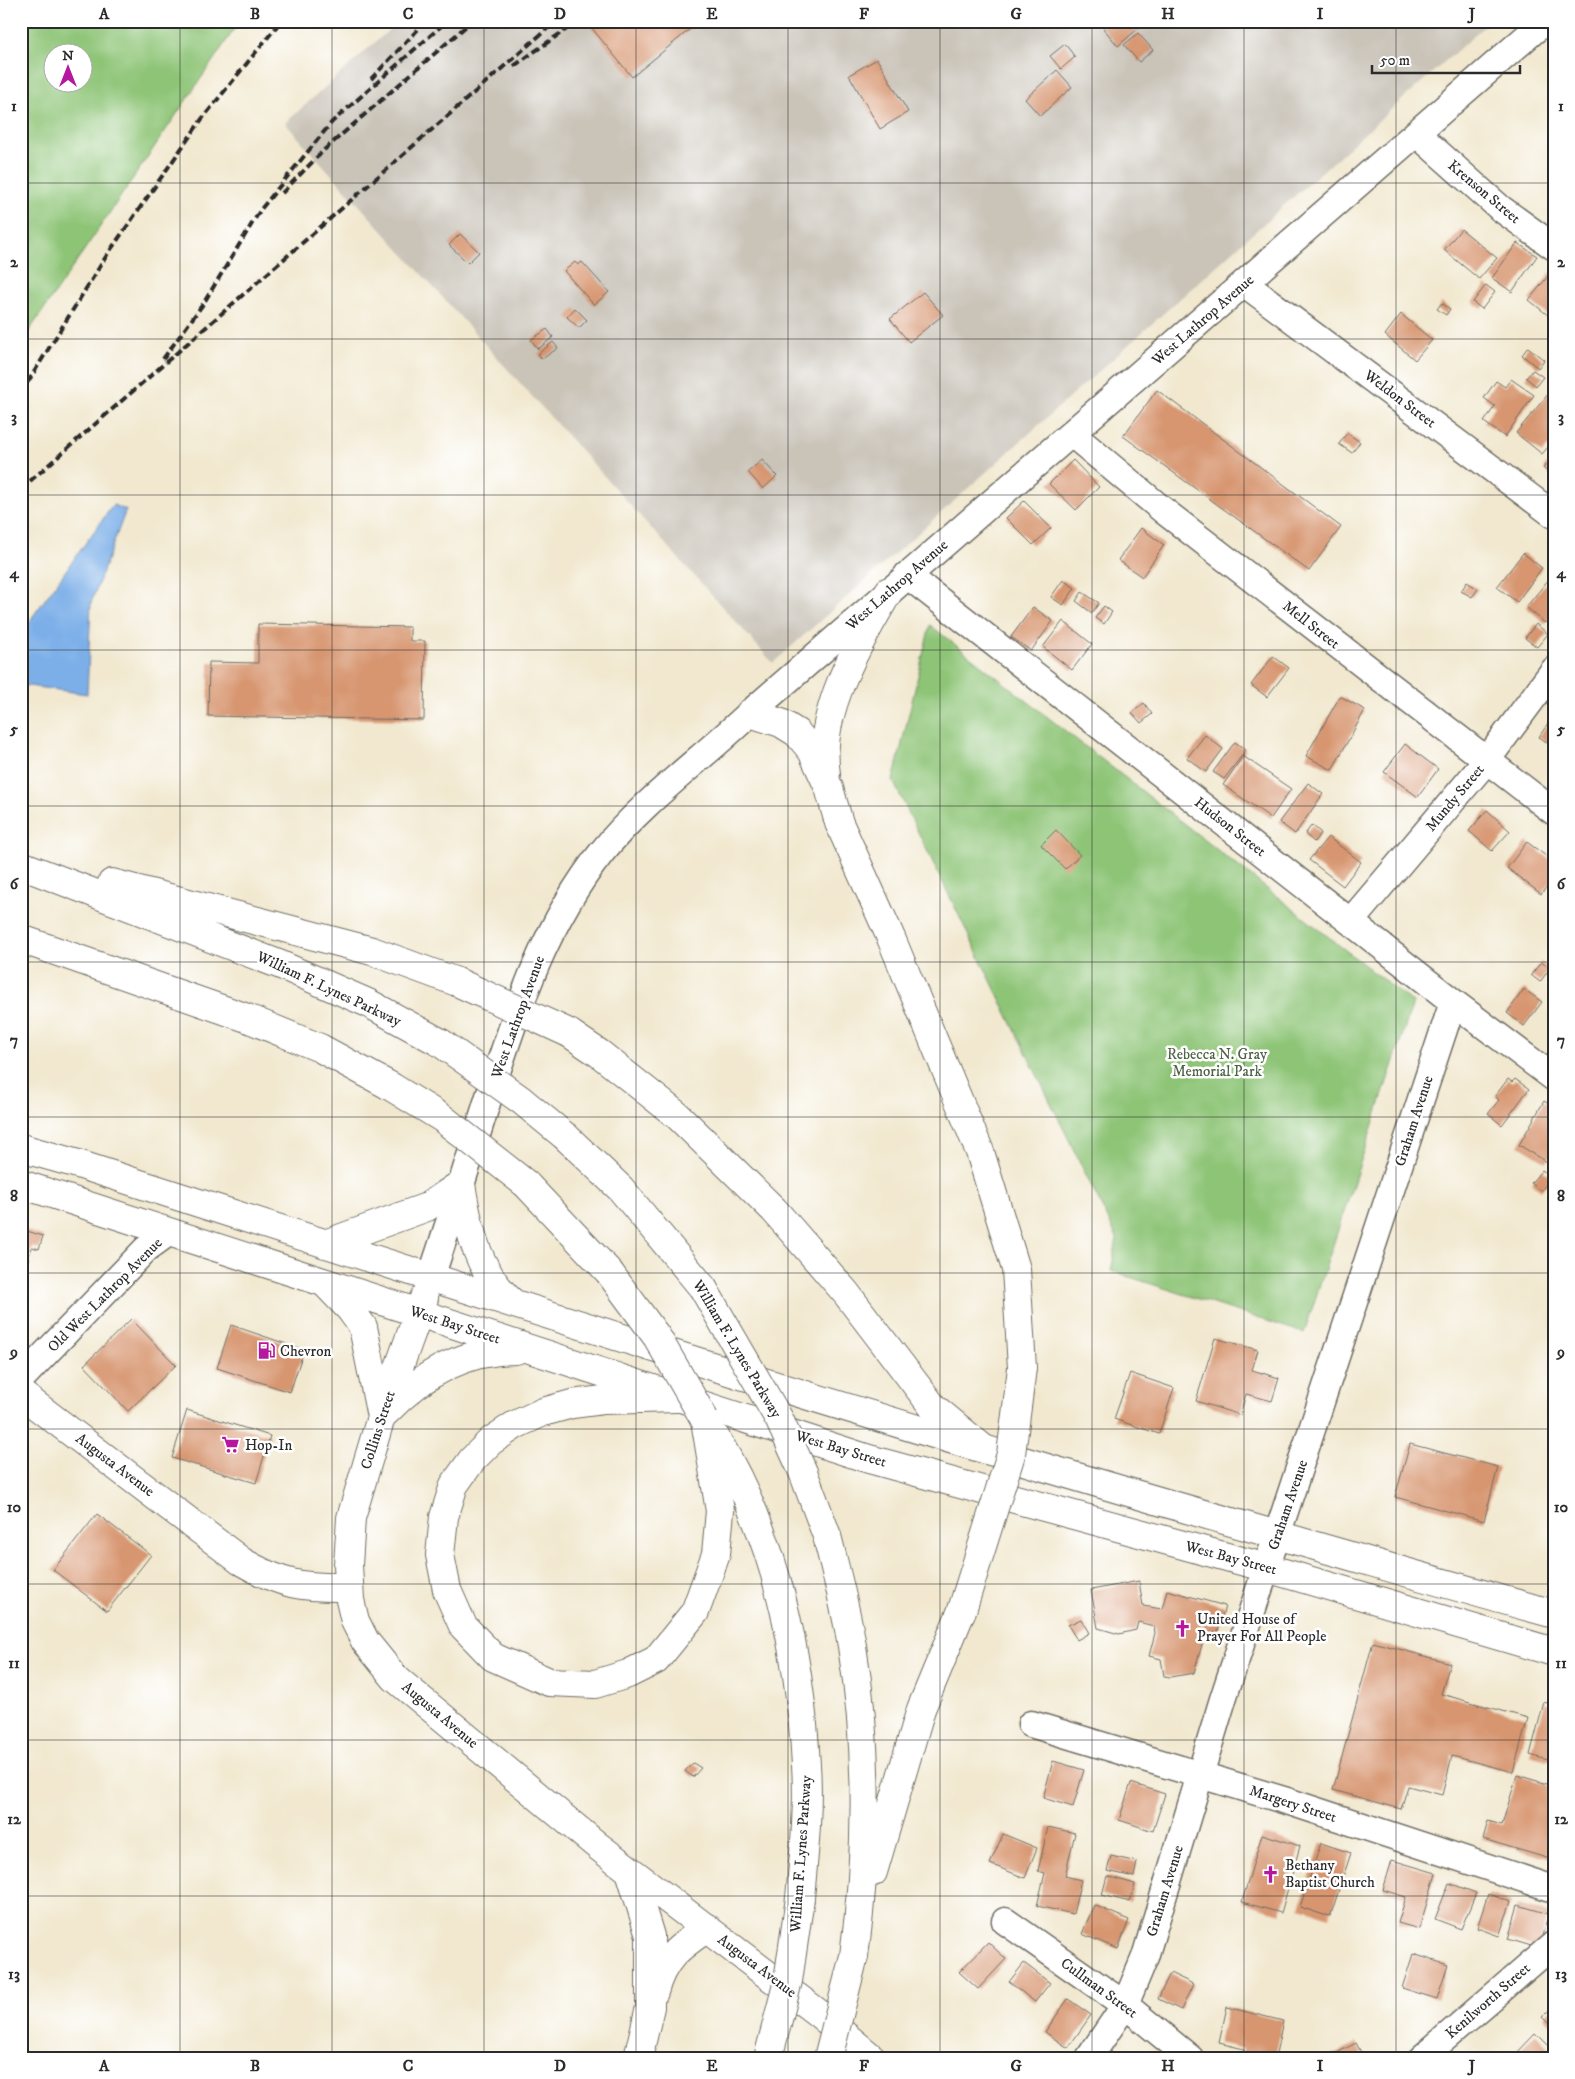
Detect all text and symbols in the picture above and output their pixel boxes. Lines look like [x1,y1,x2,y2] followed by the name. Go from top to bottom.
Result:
[98,4,110,24] text: A
[250,4,260,24] text: B
[403,4,413,24] text: C
[554,4,566,24] text: D
[706,4,718,24] text: E
[859,4,869,24] text: F
[1010,4,1022,24] text: G
[1161,4,1175,24] text: H
[1317,4,1324,24] text: I
[1467,4,1476,24] text: J
[42,42,92,92] north arrow
[1372,42,1520,74] scale bar
[62,47,74,65] text: N
[1380,51,1410,70] text: 50 m
[11,96,17,116] text: 1
[1558,96,1564,116] text: 1
[1444,156,1524,228] street label: Krenson Street
[10,252,19,272] text: 2
[1557,252,1566,272] text: 2
[1147,271,1258,370] street label: West Lathrop Avenue
[1360,365,1440,432] street label: Weldon Street
[11,407,17,427] text: 3
[1558,407,1564,427] text: 3
[841,536,952,635] street label: West Lathrop Avenue
[8,563,19,583] text: 4
[1555,563,1566,583] text: 4
[1279,597,1344,653] street label: Mell Street
[9,719,18,739] text: 5
[1556,719,1565,739] text: 5
[1421,760,1489,835] street label: Mundy Street
[1190,793,1270,861] street label: Hudson Street
[10,874,20,894] text: 6
[1557,874,1567,894] text: 6
[253,947,405,1031] street label: William F. Lynes Parkway
[487,953,549,1082] street label: West Lathrop Avenue
[10,1030,18,1050] text: 7
[1557,1030,1565,1050] text: 7
[1167,1045,1268,1081] park label: Rebecca N. Gray Memorial Park
[1390,1073,1438,1169] street label: Graham Avenue
[10,1186,18,1206] text: 8
[1557,1186,1565,1206] text: 8
[44,1234,166,1356] street label: Old West Lathrop Avenue
[688,1276,786,1422] street label: William F. Lynes Parkway
[406,1301,503,1349] street label: West Bay Street
[256,1341,276,1361] fuel station icon: Chevron
[9,1342,18,1362] text: 9
[280,1342,331,1361] place label: Chevron
[1556,1342,1565,1362] text: 9
[356,1388,400,1472] street label: Collins Street
[792,1426,889,1472] street label: West Bay Street
[72,1429,158,1501] street label: Augusta Avenue
[221,1435,241,1455] supermarket icon: Hop-In
[245,1436,292,1455] place label: Hop-In
[1264,1457,1312,1553] street label: Graham Avenue
[7,1497,22,1517] text: 10
[1554,1497,1569,1517] text: 10
[1182,1536,1279,1579] street label: West Bay Street
[1197,1610,1326,1646] place label: United House of Prayer For All People
[1173,1618,1193,1638] church icon: United House of Prayer For All People
[8,1653,20,1673] text: 11
[1555,1653,1567,1673] text: 11
[398,1678,482,1752] street label: Augusta Avenue
[786,1774,816,1934] street label: William F. Lynes Parkway
[1247,1781,1339,1827] street label: Margery Street
[7,1809,22,1829] text: 12
[1554,1809,1569,1829] text: 12
[1142,1843,1188,1939] street label: Graham Avenue
[1285,1856,1375,1892] place label: Bethany Baptist Church
[1261,1864,1281,1884] church icon: Bethany Baptist Church
[714,1930,800,2002] street label: Augusta Avenue
[1057,1954,1141,2022] street label: Cullman Street
[1442,1959,1535,2043] street label: Kenilworth Street
[8,1964,20,1984] text: 13
[1555,1964,1567,1984] text: 13
[98,2056,110,2076] text: A
[250,2056,260,2076] text: B
[403,2056,413,2076] text: C
[554,2056,566,2076] text: D
[706,2056,718,2076] text: E
[859,2056,869,2076] text: F
[1010,2056,1022,2076] text: G
[1161,2056,1175,2076] text: H
[1317,2056,1324,2076] text: I
[1467,2056,1476,2076] text: J

